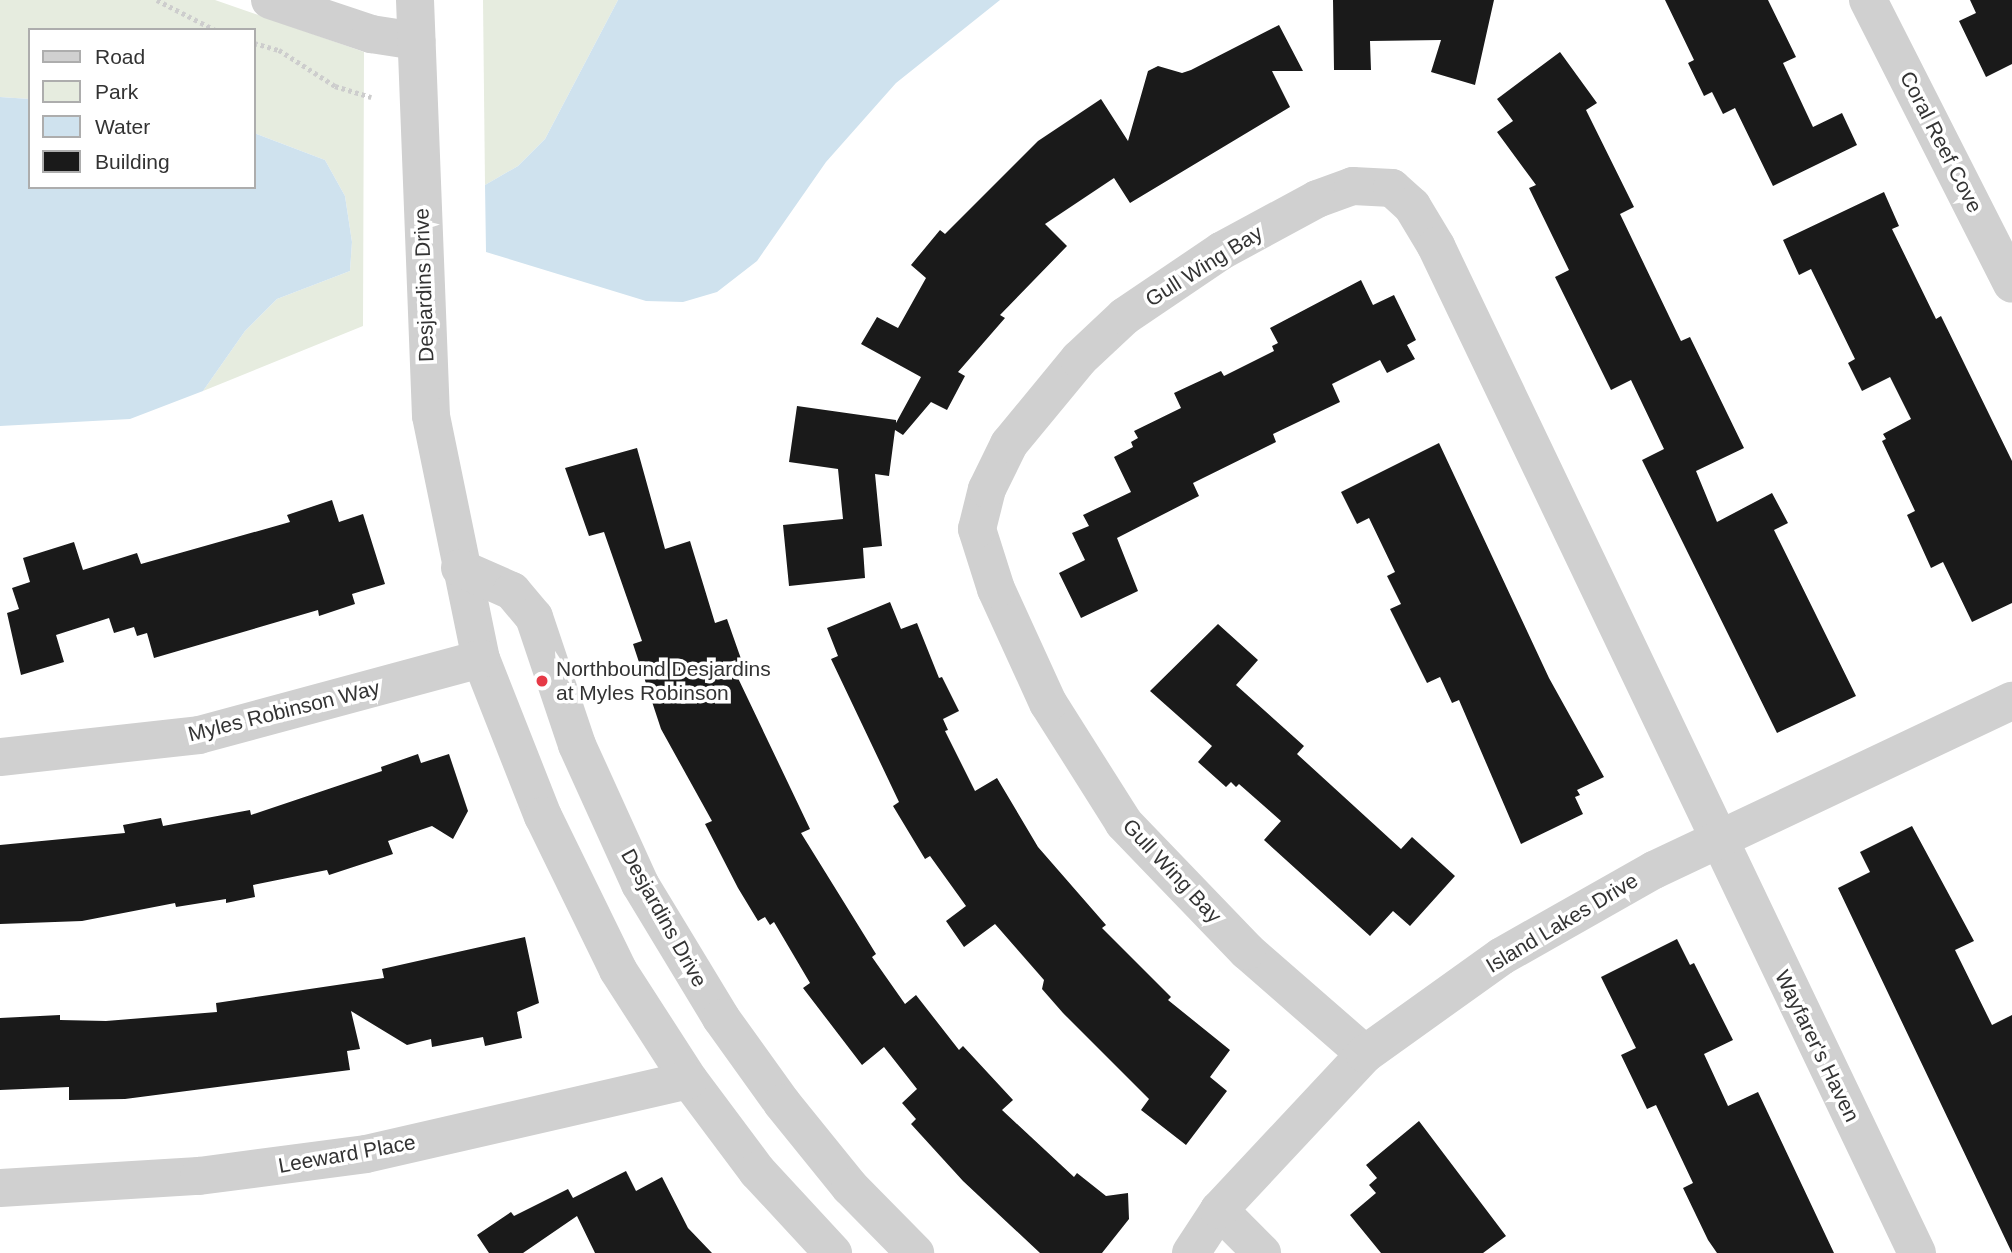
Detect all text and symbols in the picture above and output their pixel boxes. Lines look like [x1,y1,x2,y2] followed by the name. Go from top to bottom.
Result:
[28,28,256,189] legend
[95,45,145,68] text: Road
[1895,67,1987,217] street label: Coral Reef Cove
[95,80,138,103] text: Park
[95,115,150,138] text: Water
[95,150,170,173] text: Building
[409,208,439,362] street label: Desjardins Drive
[1141,220,1267,312] street label: Gull Wing Bay
[556,656,771,706] place label: Northbound Desjardins at Myles Robinson
[534,673,550,689] marker: Northbound Desjardins at Myles Robinson
[186,675,382,747] street label: Myles Robinson Way
[1117,814,1227,928] street label: Gull Wing Bay
[616,845,712,991] street label: Desjardins Drive
[1481,868,1643,978] street label: Island Lakes Drive
[1769,966,1865,1126] street label: Wayfarer's Haven
[276,1130,418,1178] street label: Leeward Place

